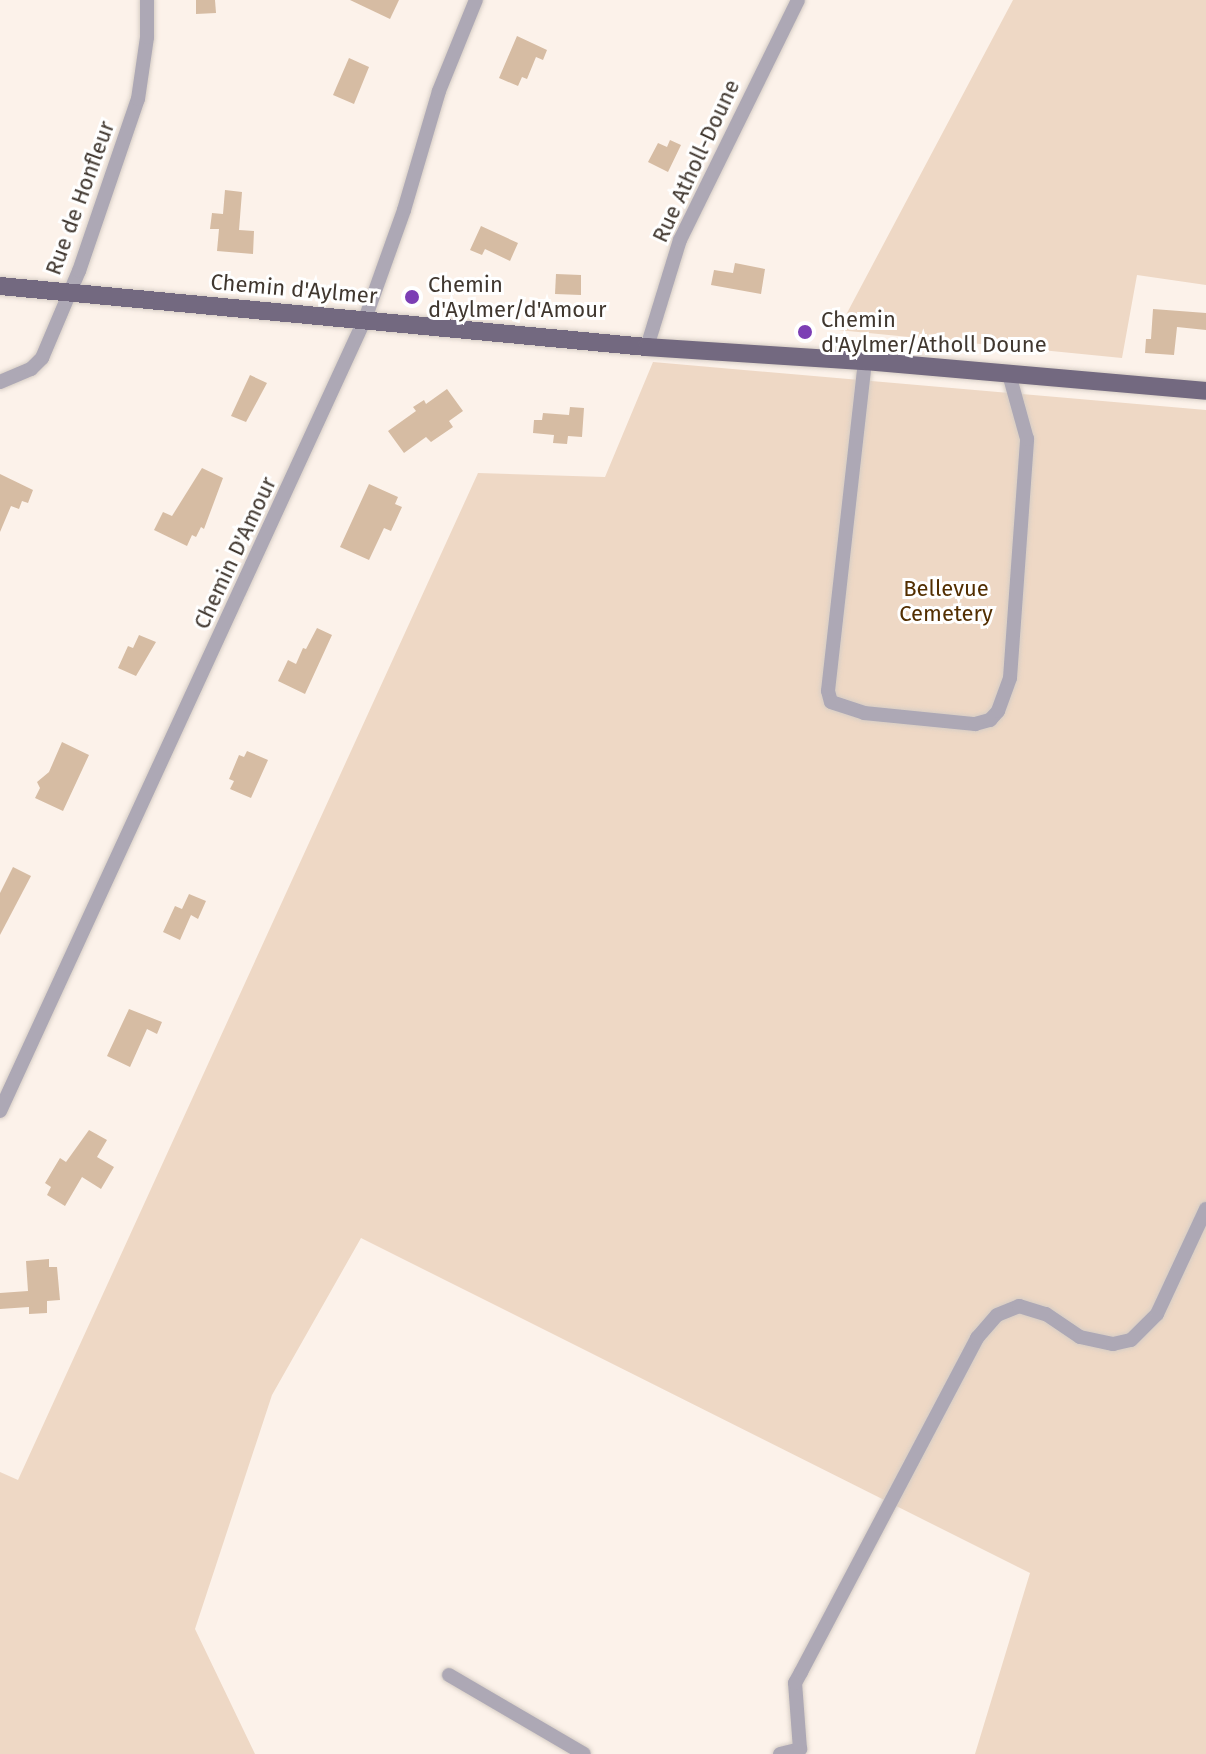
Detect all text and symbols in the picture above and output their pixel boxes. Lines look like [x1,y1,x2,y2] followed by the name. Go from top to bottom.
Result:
[647,75,745,247] street label: Rue Atholl-Doune
[40,117,120,279] street label: Rue de Honfleur
[210,269,378,309] street label: Chemin d'Aylmer
[428,271,606,322] place label: Chemin d'Aylmer/d'Amour
[403,288,421,306] marker: Chemin d'Aylmer/d'Amour
[821,306,1047,358] place label: Chemin d'Aylmer/Atholl Doune
[796,323,814,341] marker: Chemin d'Aylmer/Atholl Doune
[188,473,282,633] street label: Chemin D'Amour
[899,575,993,626] park label: Bellevue Cemetery

